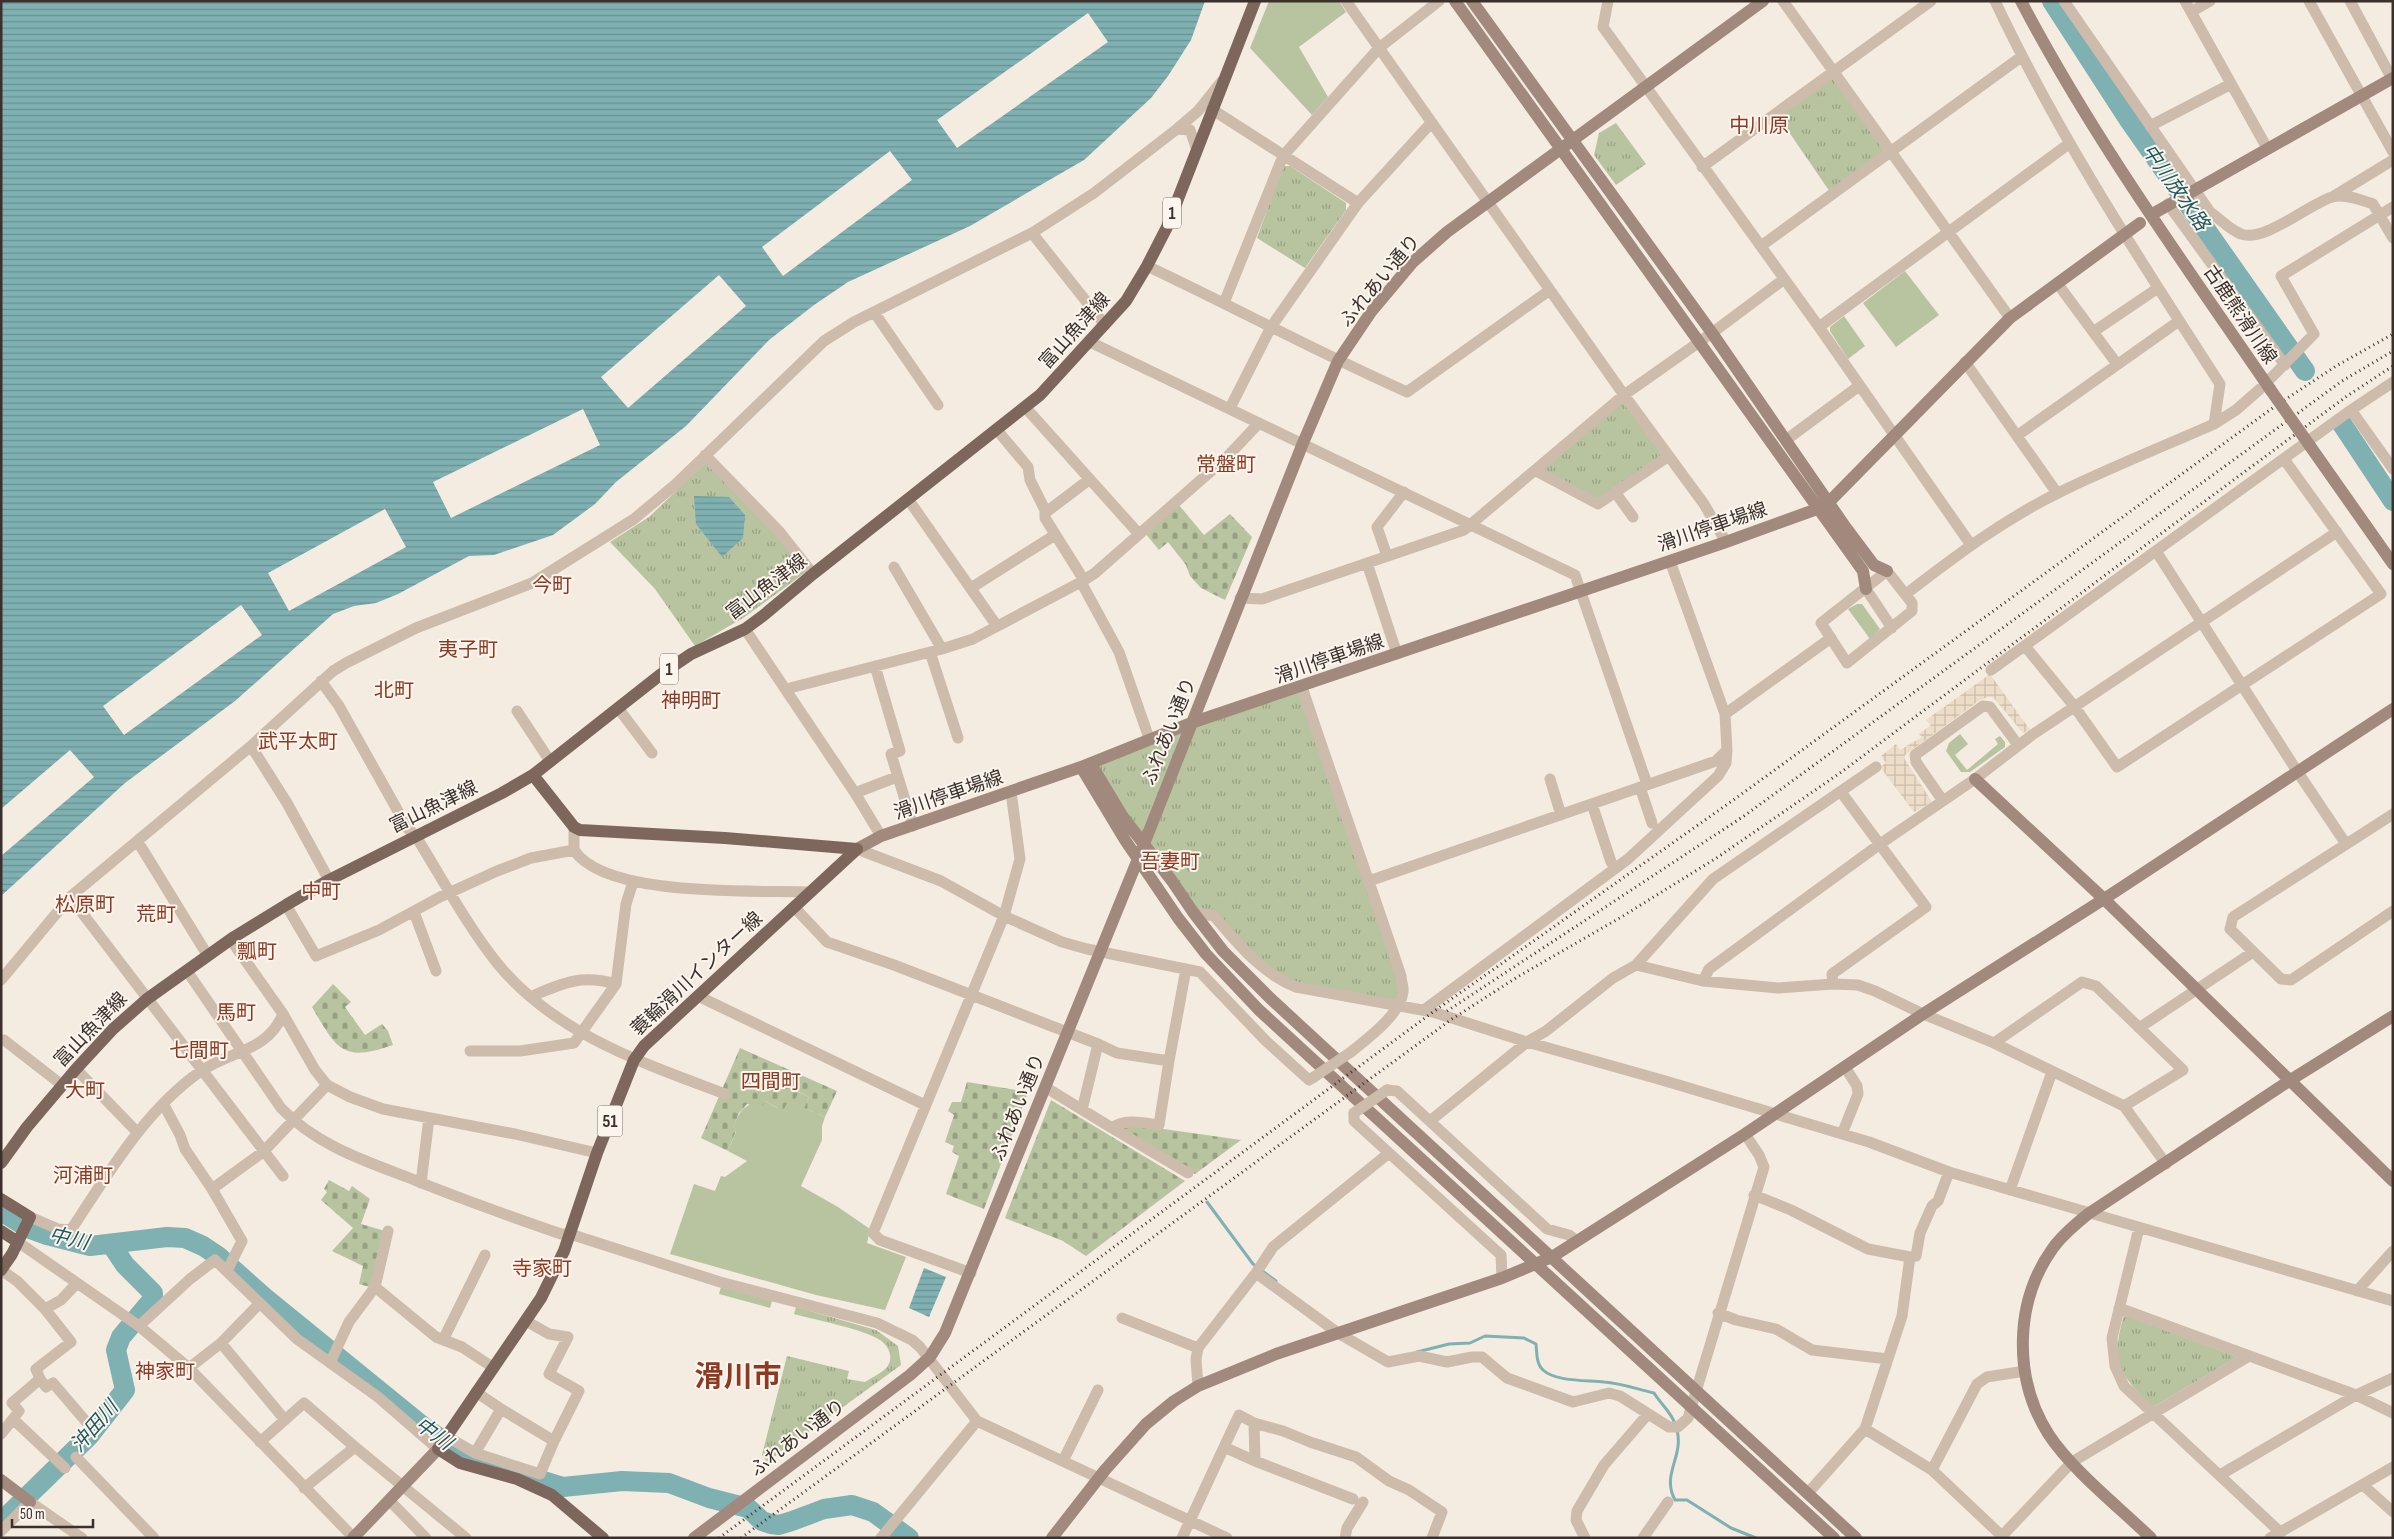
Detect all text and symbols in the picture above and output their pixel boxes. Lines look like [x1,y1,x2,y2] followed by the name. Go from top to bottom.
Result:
[1729,114,1789,138] district label: 中川原
[2137,140,2215,237] water label: 中川放水路
[1163,198,1181,228] road number: 1
[1335,230,1426,332] street label: ふれあい通り
[2198,261,2281,369] street label: 古鹿熊滑川線
[1035,288,1115,374] street label: 富山魚津線
[1196,453,1256,477] district label: 常盤町
[1655,498,1770,557] street label: 滑川停車場線
[722,549,812,625] street label: 富山魚津線
[532,574,572,598] district label: 今町
[1272,630,1387,689] street label: 滑川停車場線
[438,638,498,662] district label: 夷子町
[660,654,678,684] road number: 1
[1137,674,1201,789] street label: ふれあい通り
[374,679,414,703] district label: 北町
[661,689,721,713] district label: 神明町
[258,730,338,754] district label: 武平太町
[891,766,1006,825] street label: 滑川停車場線
[386,776,481,839] street label: 富山魚津線
[1140,850,1200,874] district label: 吾妻町
[301,880,341,904] district label: 中町
[55,893,115,917] district label: 松原町
[136,903,176,927] district label: 荒町
[627,907,767,1041] street label: 蓑輪滑川インター線
[237,940,277,964] district label: 瓢町
[50,988,132,1072] street label: 富山魚津線
[216,1001,256,1025] district label: 馬町
[169,1039,229,1063] district label: 七間町
[986,1050,1050,1165] street label: ふれあい通り
[741,1070,801,1094] district label: 四間町
[65,1079,105,1103] district label: 大町
[598,1106,622,1136] road number: 51
[53,1164,113,1188] district label: 河浦町
[47,1223,93,1256] water label: 中川
[512,1257,572,1281] district label: 寺家町
[135,1360,195,1384] district label: 神家町
[694,1360,782,1395] district label: 滑川市
[66,1395,125,1457] water label: 沖田川
[745,1395,850,1482] street label: ふれあい通り
[410,1412,458,1456] water label: 中川
[12,1496,94,1528] scale bar
[20,1505,45,1524] text: 50 m

